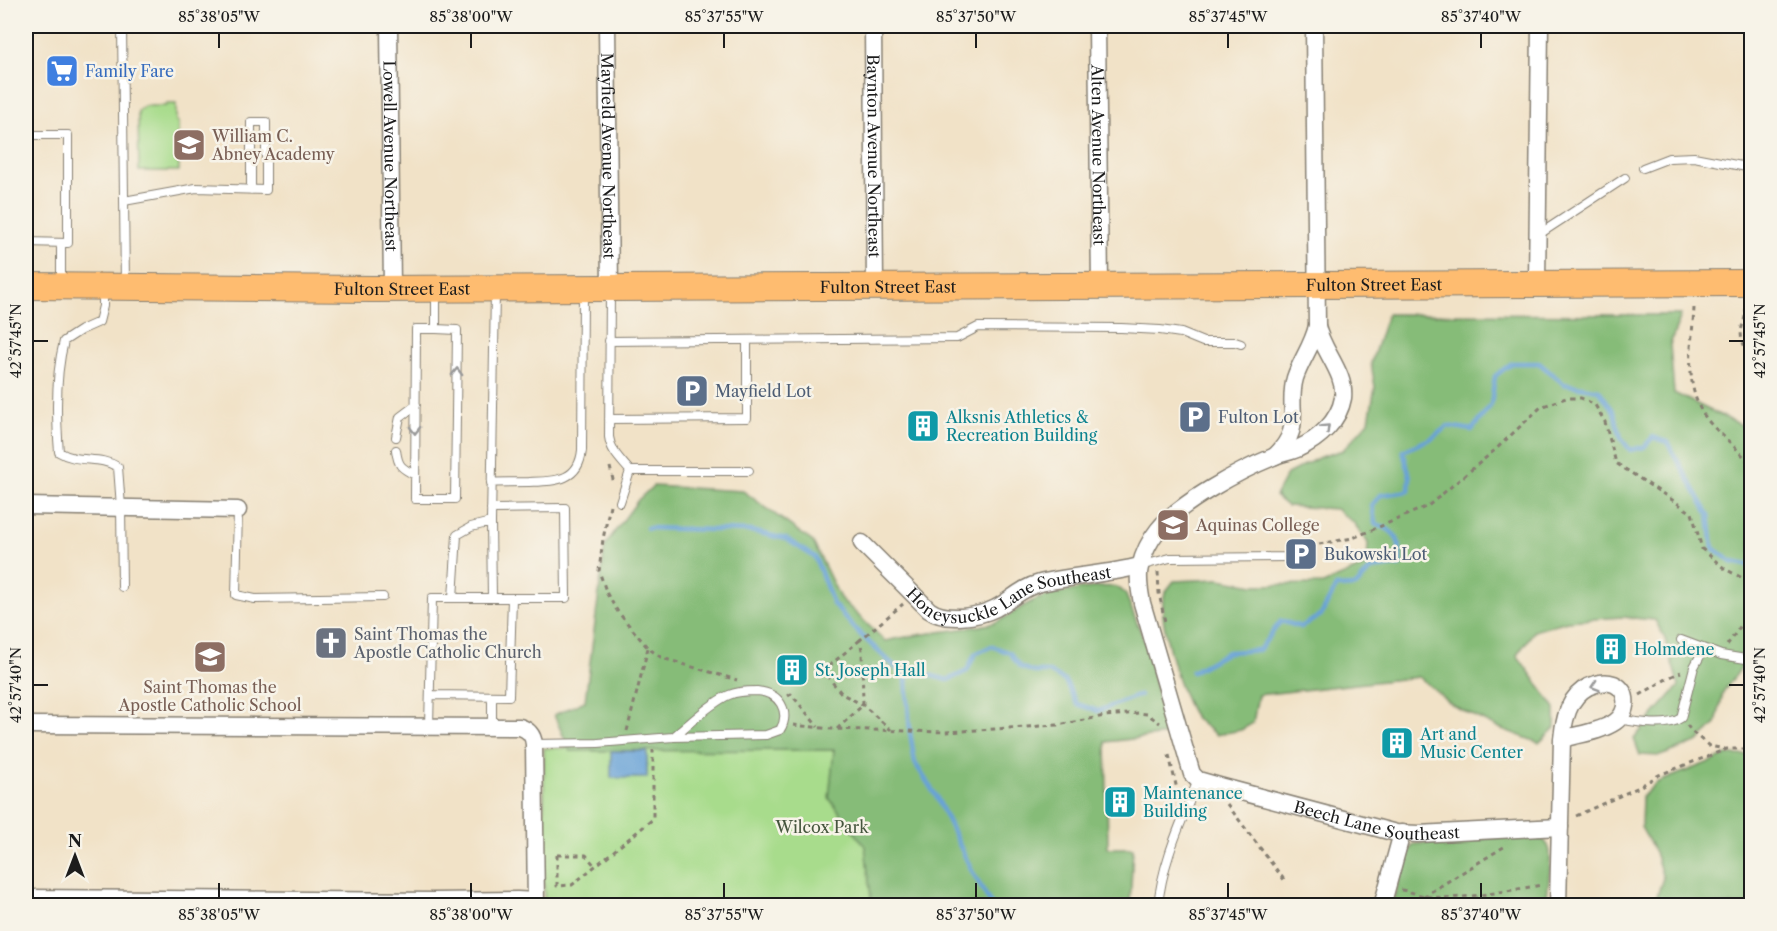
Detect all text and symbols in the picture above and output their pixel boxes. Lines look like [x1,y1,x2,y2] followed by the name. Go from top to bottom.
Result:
[178,7,261,26] text: 85°38'05"W
[429,7,513,26] text: 85°38'00"W
[684,7,764,26] text: 85°37'55"W
[936,7,1017,26] text: 85°37'50"W
[1189,7,1268,26] text: 85°37'45"W
[1441,7,1522,26] text: 85°37'40"W
[44,53,80,89] supermarket icon: Family Fare
[597,53,620,260] street label: Mayfield Avenue Northeast
[863,54,885,258] street label: Baynton Avenue Northeast
[379,60,402,252] street label: Lowell Avenue Northeast
[85,61,174,81] place label: Family Fare
[1087,63,1110,246] street label: Alten Avenue Northeast
[211,126,336,164] place label: William C. Abney Academy
[171,127,207,163] school or university icon: William C. Abney Academy
[1306,274,1443,295] street label: Fulton Street East
[820,276,957,297] street label: Fulton Street East
[334,279,471,299] street label: Fulton Street East
[6,303,25,379] text: 42°57'45"N
[1750,303,1769,379] text: 42°57'45"N
[451,368,463,377] one-way arrow
[674,373,710,409] parking icon: Mayfield Lot
[715,381,812,401] place label: Mayfield Lot
[1177,399,1213,435] parking icon: Fulton Lot
[945,407,1098,445] place label: Alksnis Athletics & Recreation Building
[1218,407,1299,427] place label: Fulton Lot
[905,408,941,444] building icon: Alksnis Athletics & Recreation Building
[409,425,422,434] one-way arrow
[1318,425,1329,436] one-way arrow
[1155,507,1191,543] school or university icon: Aquinas College
[1195,515,1320,535] place label: Aquinas College
[1283,536,1319,572] parking icon: Bukowski Lot
[1324,544,1428,564] place label: Bukowski Lot
[902,562,1113,627] street label: Honeysuckle Lane Southeast
[353,624,542,662] place label: Saint Thomas the Apostle Catholic Church
[313,625,349,661] church icon: Saint Thomas the Apostle Catholic Church
[1593,631,1629,667] building icon: Holmdene
[192,639,228,675] school or university icon: Saint Thomas the Apostle Catholic School
[1634,639,1715,659] place label: Holmdene
[6,647,25,723] text: 42°57'40"N
[1750,647,1769,723] text: 42°57'40"N
[774,652,810,688] building icon: St. Joseph Hall
[815,660,926,680] place label: St. Joseph Hall
[118,677,302,715] place label: Saint Thomas the Apostle Catholic School
[1590,678,1601,691] one-way arrow
[1419,724,1523,762] place label: Art and Music Center
[1379,725,1415,761] building icon: Art and Music Center
[1143,783,1243,821] place label: Maintenance Building
[1102,784,1138,820] building icon: Maintenance Building
[1292,796,1461,844] street label: Beech Lane Southeast
[774,817,869,837] park label: Wilcox Park
[45,826,105,886] north arrow
[68,831,82,851] text: N
[178,905,261,924] text: 85°38'05"W
[429,905,513,924] text: 85°38'00"W
[684,905,764,924] text: 85°37'55"W
[936,905,1017,924] text: 85°37'50"W
[1189,905,1268,924] text: 85°37'45"W
[1441,905,1522,924] text: 85°37'40"W

